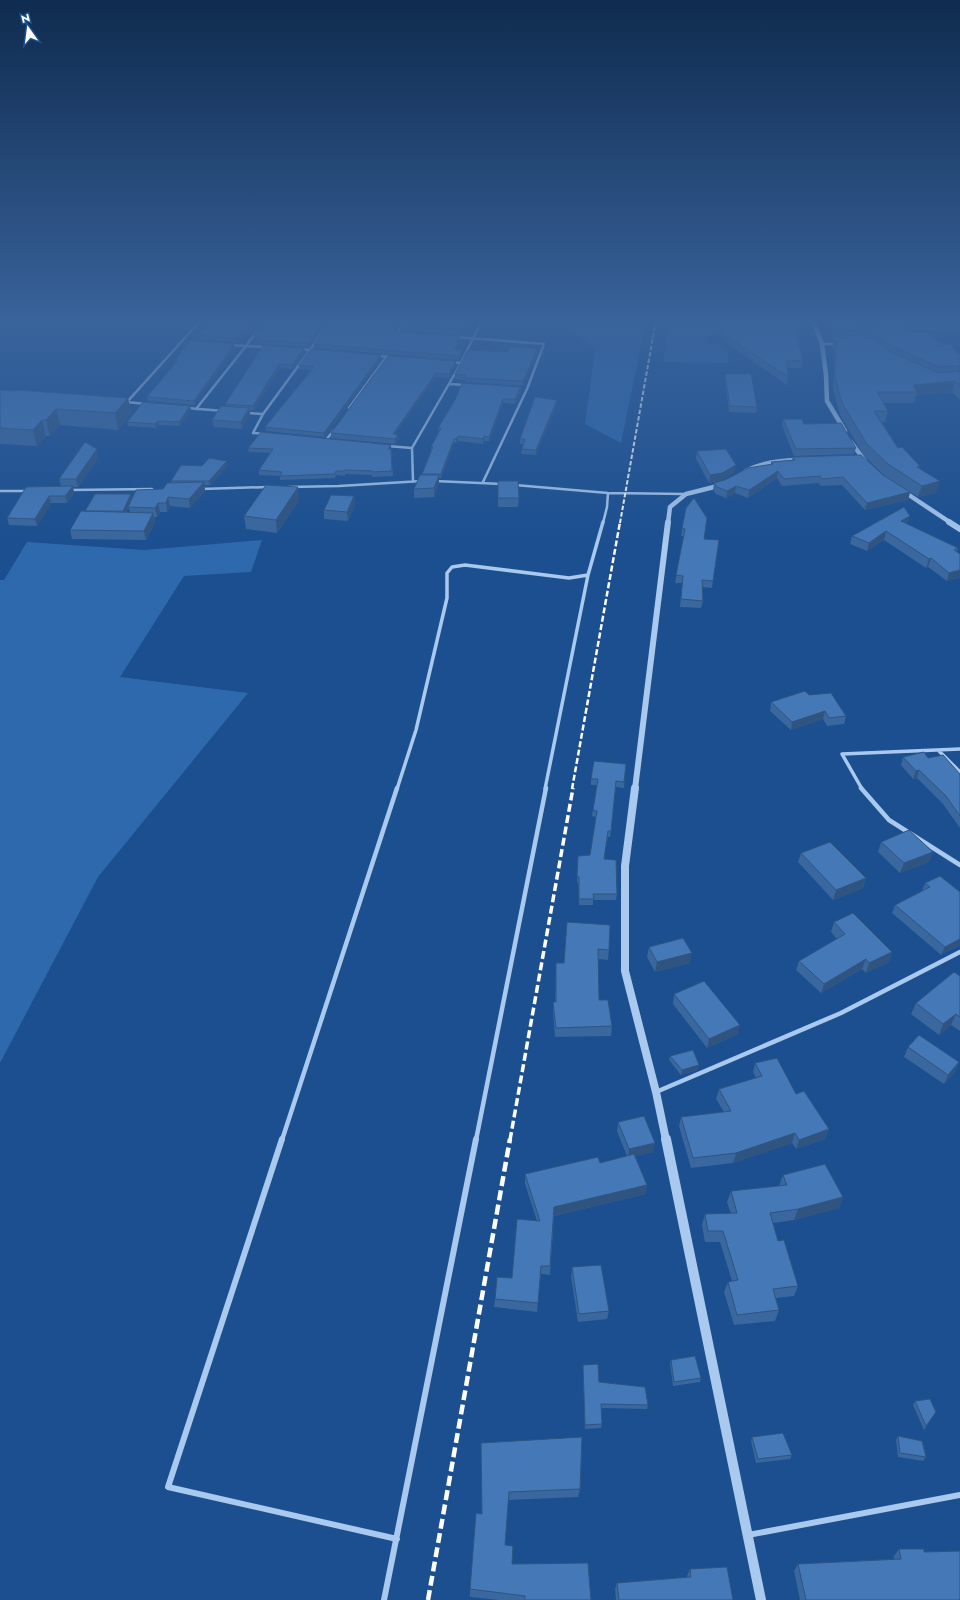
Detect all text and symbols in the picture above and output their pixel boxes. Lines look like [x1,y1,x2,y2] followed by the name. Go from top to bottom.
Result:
[8,8,48,48] north arrow
[19,9,32,27] text: N

